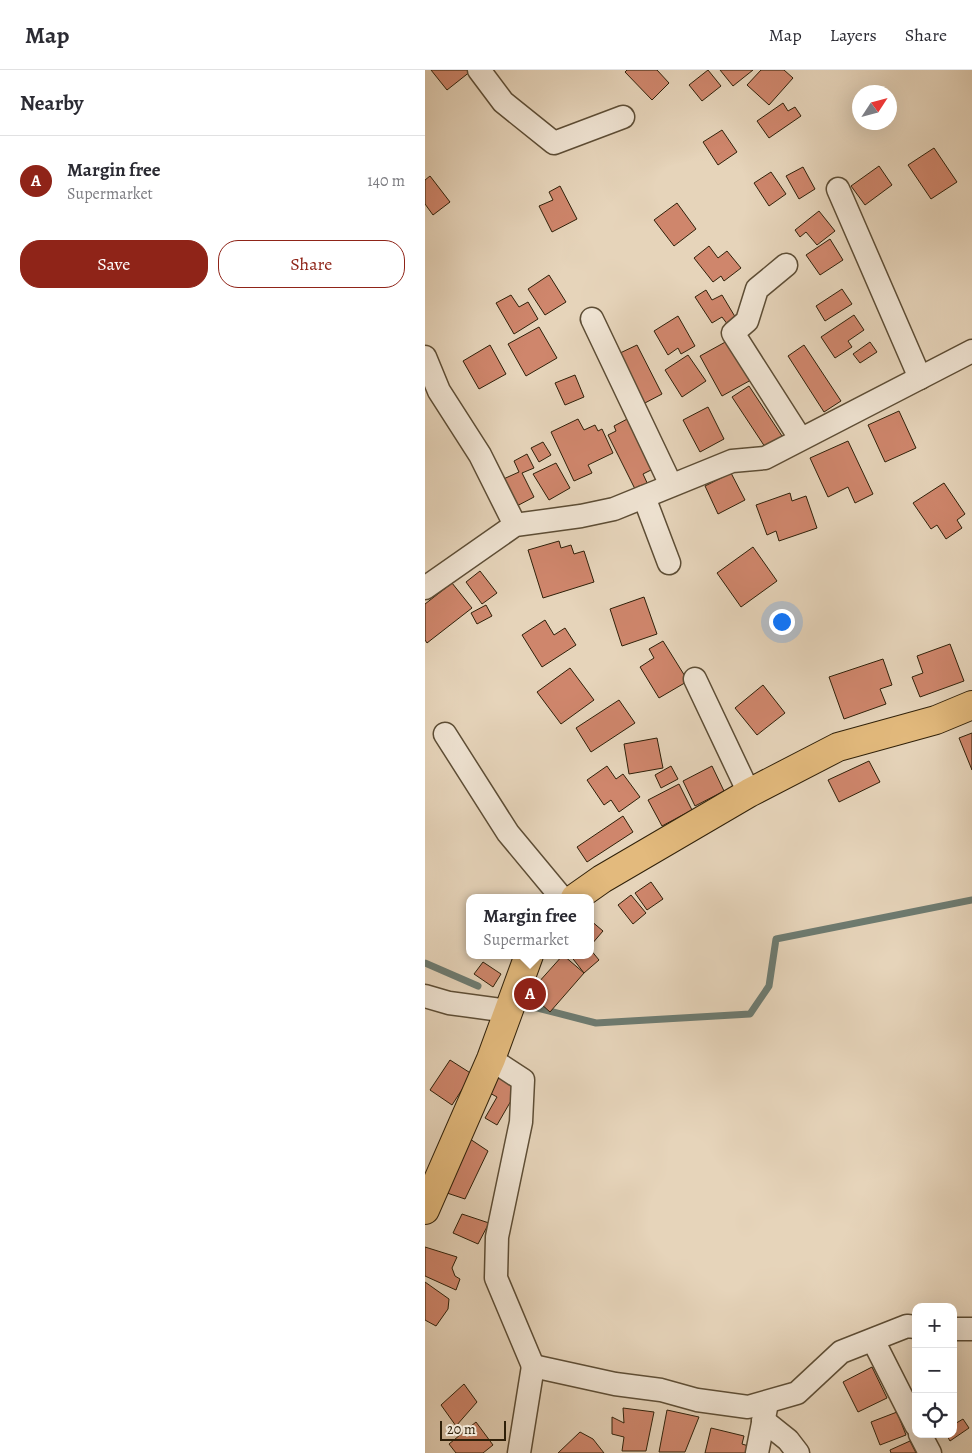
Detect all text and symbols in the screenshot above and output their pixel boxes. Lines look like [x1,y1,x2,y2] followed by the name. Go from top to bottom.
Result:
[25,19,69,51] text: Map
[769,23,802,47] text: Map
[830,23,877,47] text: Layers
[905,23,947,47] text: Share
[852,85,897,130] north arrow
[20,89,83,117] text: Nearby
[67,157,161,183] text: Margin free
[31,170,41,192] text: A
[367,170,405,192] text: 140 m
[67,183,153,205] text: Supermarket
[20,240,208,288] button: Save
[218,240,405,288] button: Share
[769,609,795,635] your location
[466,894,594,959] popup
[483,903,577,929] text: Margin free
[483,929,569,951] text: Supermarket
[514,975,546,1013] pin: A
[912,1303,957,1438] map controls
[912,1303,957,1348] button: +
[912,1348,957,1393] button: −
[912,1393,957,1438] button: locate
[440,1418,506,1441] scale bar
[447,1420,476,1439] text: 20 m

